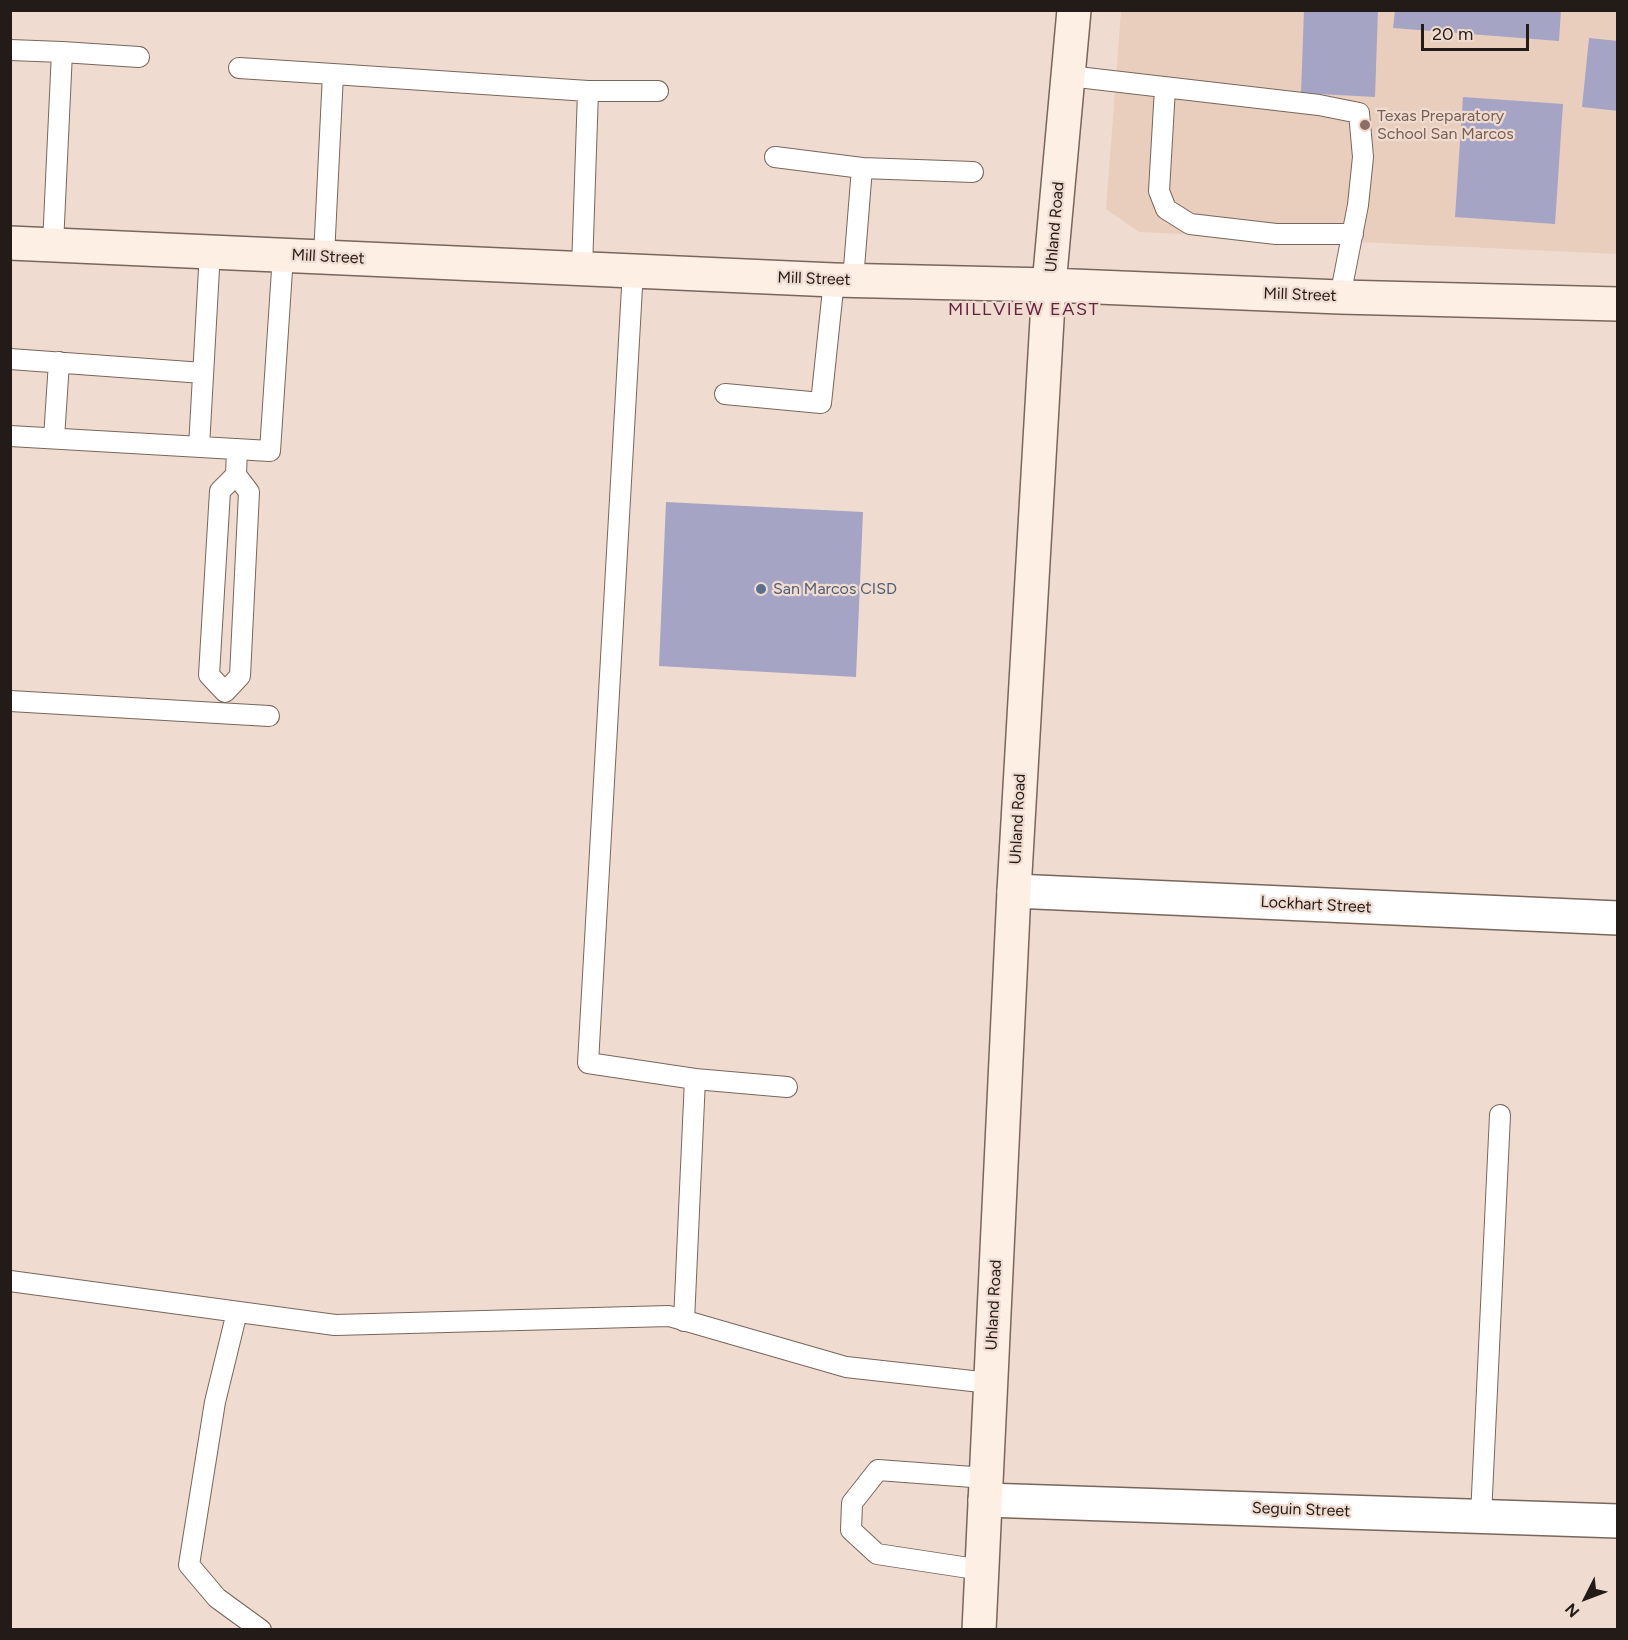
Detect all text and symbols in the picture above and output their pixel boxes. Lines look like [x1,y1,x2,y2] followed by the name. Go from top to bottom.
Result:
[1424,12,1532,50] scale bar
[1432,23,1473,45] text: 20 m
[1377,106,1514,144] place label: Texas Preparatory School San Marcos
[1358,118,1372,132] marker: Texas Preparatory School San Marcos
[1041,181,1069,273] street label: Uhland Road
[291,246,365,268] street label: Mill Street
[777,268,851,290] street label: Mill Street
[1263,284,1337,306] street label: Mill Street
[948,299,1100,321] district label: MILLVIEW EAST
[773,579,897,599] place label: San Marcos CISD
[754,582,768,596] marker: San Marcos CISD
[1006,773,1030,865] street label: Uhland Road
[1260,893,1372,917] street label: Lockhart Street
[982,1259,1006,1351] street label: Uhland Road
[1252,1499,1350,1521] street label: Seguin Street
[1556,1568,1616,1628] north arrow
[1561,1599,1583,1621] text: N

